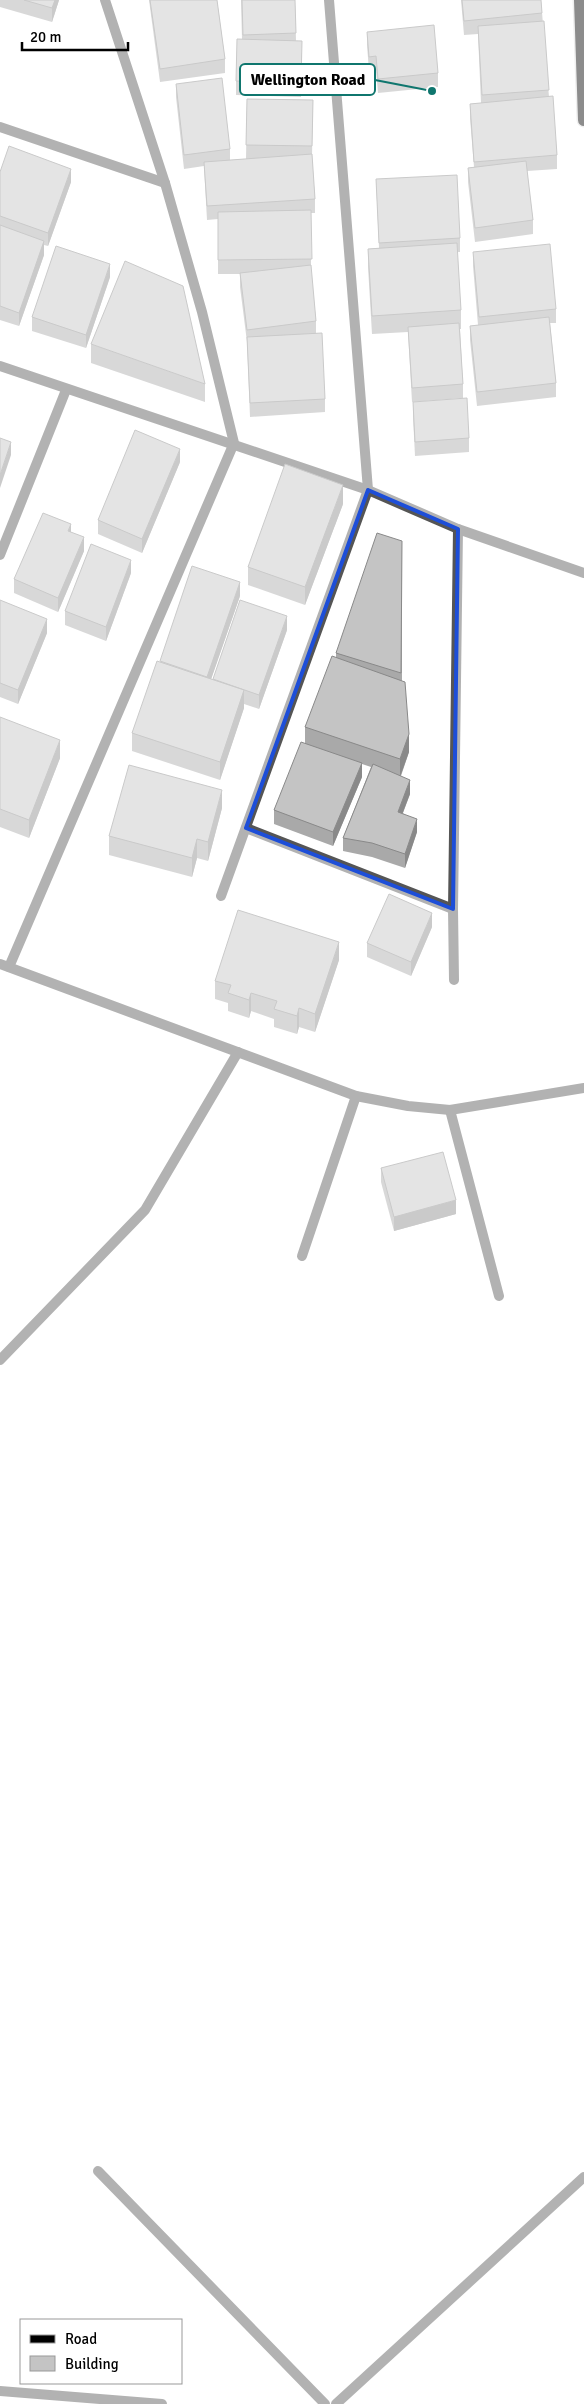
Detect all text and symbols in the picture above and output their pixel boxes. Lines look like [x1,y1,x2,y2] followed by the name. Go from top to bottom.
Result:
[22,20,129,52] scale bar
[30,28,61,46] text: 20 m
[240,64,375,95] callout: Wellington Road
[251,70,366,90] text: Wellington Road
[20,2319,182,2384] legend
[65,2330,97,2348] text: Road
[65,2355,119,2373] text: Building

